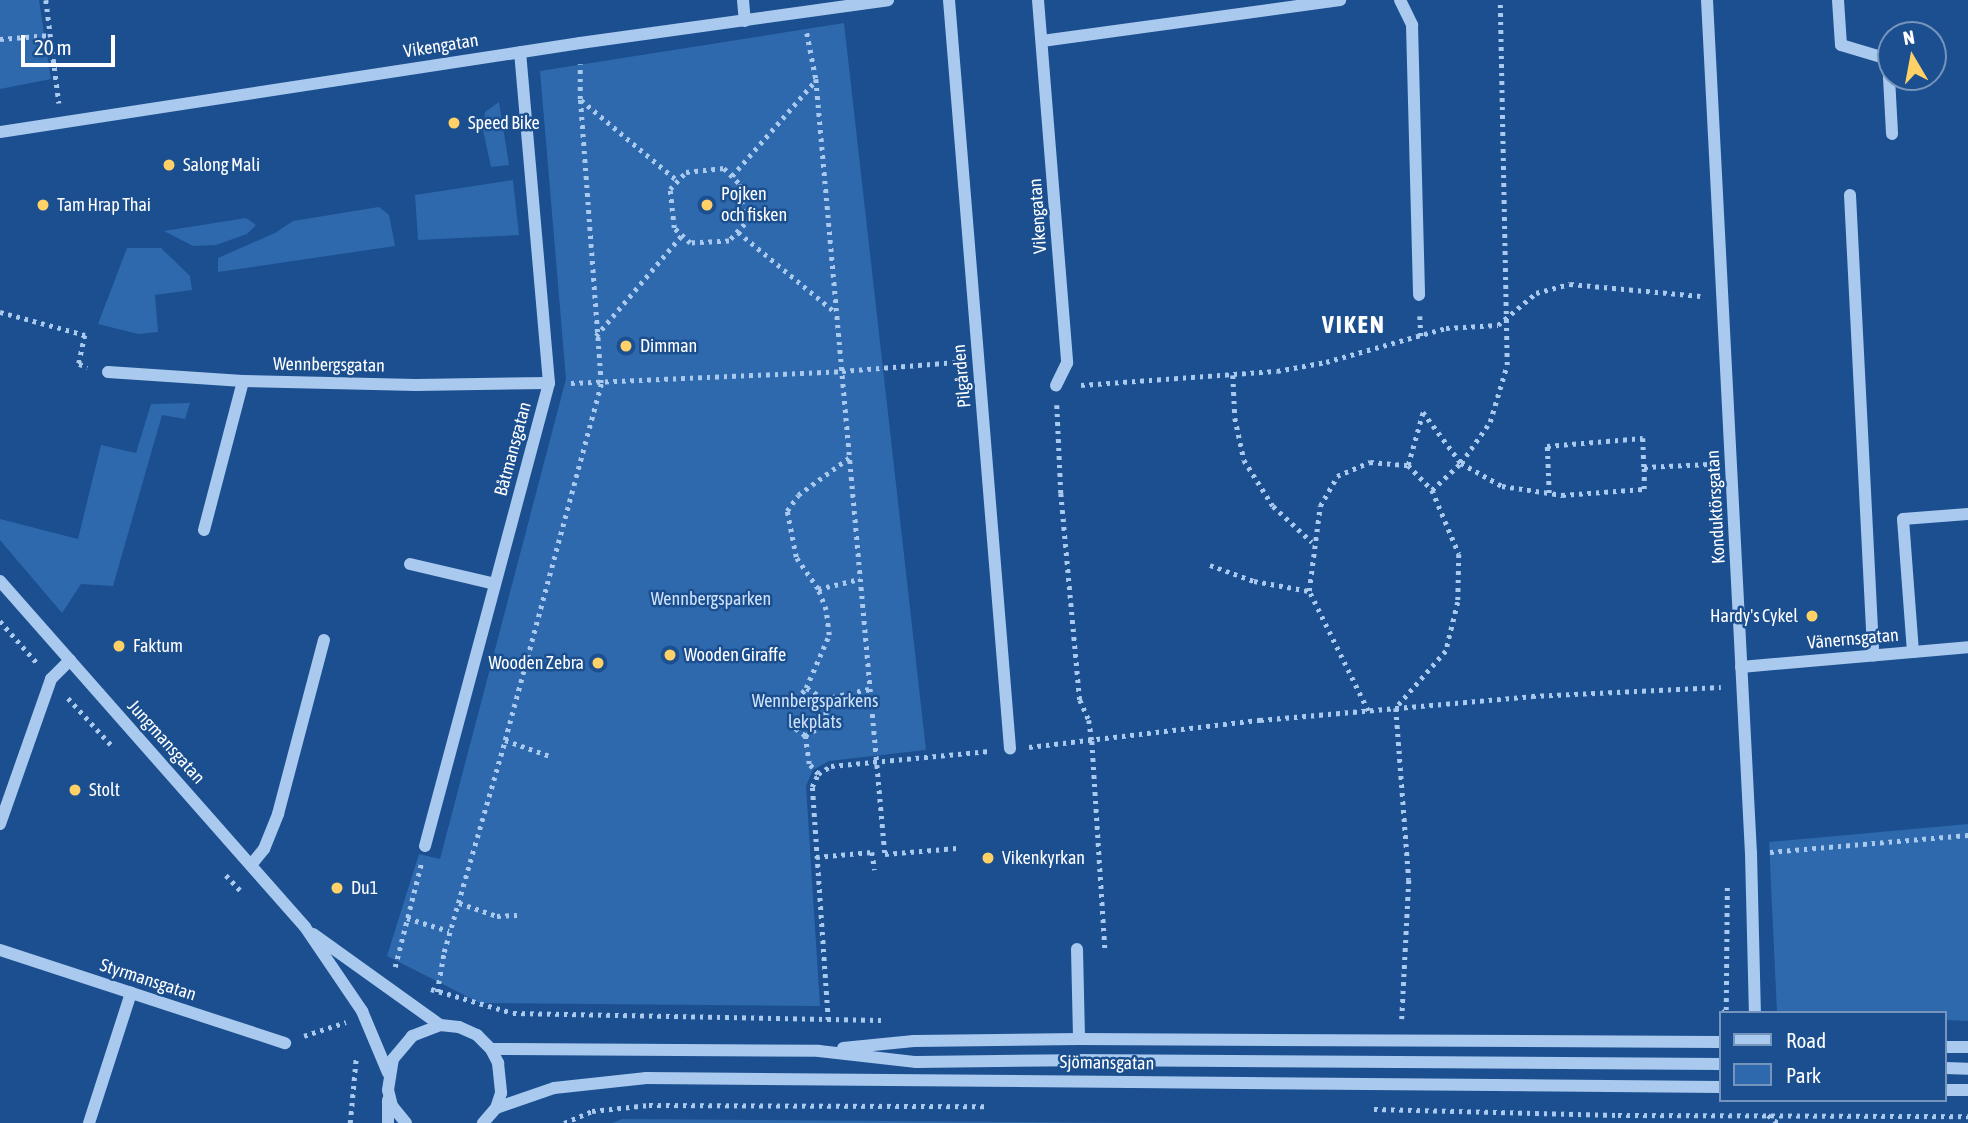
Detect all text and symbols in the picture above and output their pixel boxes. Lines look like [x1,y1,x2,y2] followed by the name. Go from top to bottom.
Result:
[24,21,119,65] scale bar
[1877,21,1947,91] north arrow
[1901,25,1916,49] text: N
[402,29,480,63] street label: Vikengatan
[34,35,72,59] text: 20 m
[468,112,540,134] place label: Speed Bike
[446,115,462,131] marker: Speed Bike
[183,154,260,176] place label: Salong Mali
[161,157,177,173] marker: Salong Mali
[1025,178,1051,254] street label: Vikengatan
[721,184,787,227] place label: Pojken och fisken
[57,194,151,216] place label: Tam Hrap Thai
[35,197,51,213] marker: Tam Hrap Thai
[699,197,715,213] marker: Pojken och fisken
[1323,311,1385,339] district label: VIKEN
[640,335,697,357] place label: Dimman
[618,338,634,354] marker: Dimman
[948,343,976,409] street label: Pilgården
[273,353,385,377] street label: Wennbergsgatan
[490,400,536,498] street label: Båtmansgatan
[1702,450,1730,564] street label: Konduktörsgatan
[651,588,771,610] park label: Wennbergsparken
[1710,605,1798,627] place label: Hardy's Cykel
[1804,608,1820,624] marker: Hardy's Cykel
[1806,624,1900,654] street label: Vänernsgatan
[133,635,183,657] place label: Faktum
[111,638,127,654] marker: Faktum
[684,644,786,666] place label: Wooden Giraffe
[662,647,678,663] marker: Wooden Giraffe
[489,652,584,674] place label: Wooden Zebra
[590,655,606,671] marker: Wooden Zebra
[752,691,878,734] park label: Wennbergsparkens lekplats
[123,696,209,788] street label: Jungmansgatan
[89,779,120,801] place label: Stolt
[67,782,83,798] marker: Stolt
[1002,847,1085,869] place label: Vikenkyrkan
[980,850,996,866] marker: Vikenkyrkan
[351,877,378,899] place label: Du1
[329,880,345,896] marker: Du1
[97,954,199,1006] street label: Styrmansgatan
[1720,1011,1947,1102] legend
[1786,1028,1826,1052] text: Road
[1060,1051,1154,1075] street label: Sjömansgatan
[1786,1063,1821,1087] text: Park

